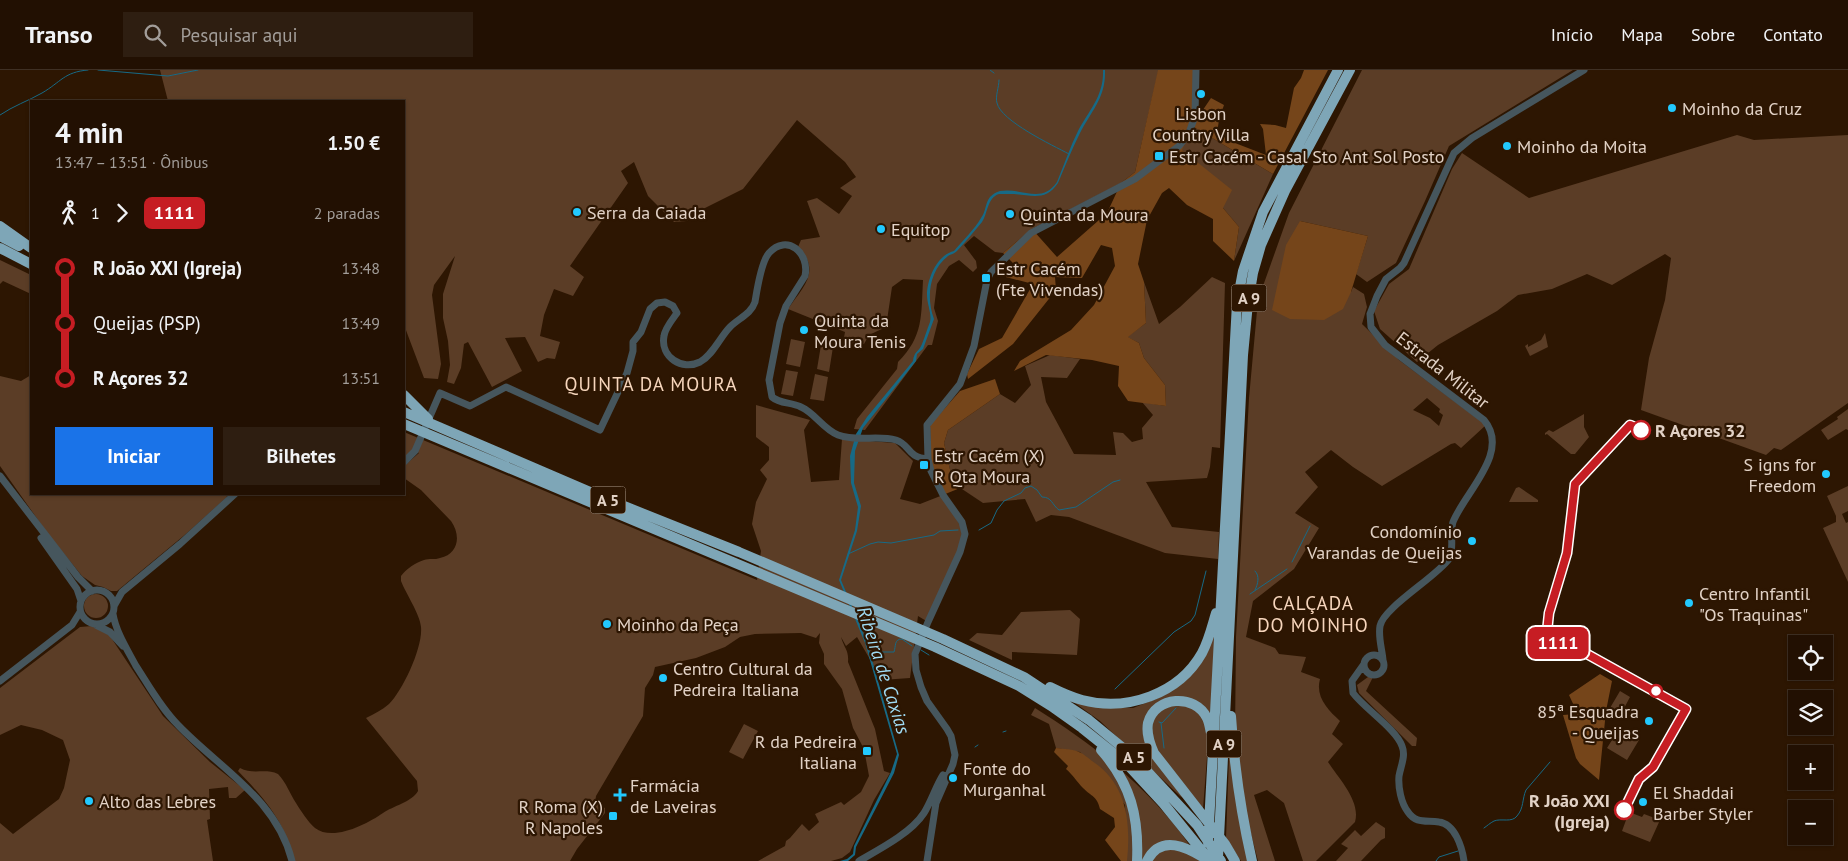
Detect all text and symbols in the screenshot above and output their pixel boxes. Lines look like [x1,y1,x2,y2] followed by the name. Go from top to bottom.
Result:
[123,12,473,57] search box
[25,19,93,50] text: Transo
[141,21,169,49] icon: search
[181,23,298,47] text: Pesquisar aqui
[1551,23,1593,46] text: Início
[1621,23,1663,46] text: Mapa
[1691,23,1735,46] text: Sobre
[1763,23,1823,46] text: Contato
[1195,88,1207,100] marker: Lisbon Country Villa
[1682,97,1802,120] place label: Moinho da Cruz
[1152,102,1250,146] place label: Lisbon Country Villa
[1666,102,1678,114] marker: Moinho da Cruz
[55,114,123,151] text: 4 min
[327,131,380,155] text: 1.50 €
[1517,135,1647,158] place label: Moinho da Moita
[1501,140,1513,152] marker: Moinho da Moita
[1169,145,1444,168] place label: Estr Cacém - Casal Sto Ant Sol Posto
[1153,150,1165,162] marker: Estr Cacém - Casal Sto Ant Sol Posto
[55,152,208,172] text: 13:47 – 13:51 · Ônibus
[55,199,83,227] icon: walk
[108,199,136,227] icon: forward
[154,201,195,224] text: 1111
[587,201,706,224] place label: Serra da Caiada
[91,203,100,223] text: 1
[314,203,380,223] text: 2 paradas
[1020,203,1149,226] place label: Quinta da Moura
[571,206,583,218] marker: Serra da Caiada
[1004,208,1016,220] marker: Quinta da Moura
[891,218,950,241] place label: Equitop
[875,223,887,235] marker: Equitop
[93,256,242,280] text: R João XXI (Igreja)
[996,257,1103,301] place label: Estr Cacém (Fte Vivendas)
[342,258,380,278] text: 13:48
[980,272,992,284] marker: Estr Cacém (Fte Vivendas)
[1232,284,1266,312] road number: A 9
[814,309,906,353] place label: Quinta da Moura Tenis
[93,311,201,335] text: Queijas (PSP)
[342,313,380,333] text: 13:49
[798,324,810,336] marker: Quinta da Moura Tenis
[1392,326,1494,414] street label: Estrada Militar
[93,366,188,390] text: R Açores 32
[342,368,380,388] text: 13:51
[564,372,738,396] district label: QUINTA DA MOURA
[1655,419,1745,442] place label: R Açores 32
[1631,420,1651,440] marker: R Açores 32
[55,427,213,485] button: Iniciar
[223,427,380,485] button: Bilhetes
[934,444,1045,488] place label: Estr Cacém (X) R Qta Moura
[1744,453,1816,497] place label: S igns for Freedom
[918,459,930,471] marker: Estr Cacém (X) R Qta Moura
[1820,468,1832,480] marker: S igns for Freedom
[590,486,626,514] road number: A 5
[1306,520,1462,564] place label: Condomínio Varandas de Queijas
[1466,535,1478,547] marker: Condomínio Varandas de Queijas
[1699,582,1811,626] place label: Centro Infantil "Os Traquinas"
[1257,591,1369,637] district label: CALÇADA DO MOINHO
[1683,597,1695,609] marker: Centro Infantil "Os Traquinas"
[852,603,916,737] water label: Ribeira de Caxias
[617,613,739,636] place label: Moinho da Peça
[601,618,613,630] marker: Moinho da Peça
[1523,627,1593,659] line badge: 1111
[1538,631,1578,654] text: 1111
[1788,635,1833,845] map controls
[1788,635,1833,680] button: locate
[673,657,813,701] place label: Centro Cultural da Pedreira Italiana
[657,672,669,684] marker: Centro Cultural da Pedreira Italiana
[1649,684,1663,698] unlabelled marker
[1788,690,1833,735] button: layers
[1537,700,1639,744] place label: 85ª Esquadra - Queijas
[1643,715,1655,727] marker: 85ª Esquadra - Queijas
[755,730,857,774] place label: R da Pedreira Italiana
[1206,731,1242,758] road number: A 9
[1116,744,1152,770] road number: A 5
[861,745,873,757] marker: R da Pedreira Italiana
[1788,745,1833,790] button: +
[963,757,1046,801] place label: Fonte do Murganhal
[947,772,959,784] marker: Fonte do Murganhal
[630,774,717,818] place label: Farmácia de Laveiras
[1653,781,1753,825] place label: El Shaddai Barber Styler
[614,789,626,801] marker: Farmácia de Laveiras
[1529,789,1610,833] place label: R João XXI (Igreja)
[99,790,216,813] place label: Alto das Lebres
[83,795,95,807] marker: Alto das Lebres
[518,795,603,839] place label: R Roma (X) R Napoles
[1637,796,1649,808] marker: El Shaddai Barber Styler
[1614,800,1634,820] marker: R João XXI (Igreja)
[1788,800,1833,845] button: −
[607,810,619,822] marker: R Roma (X) R Napoles

